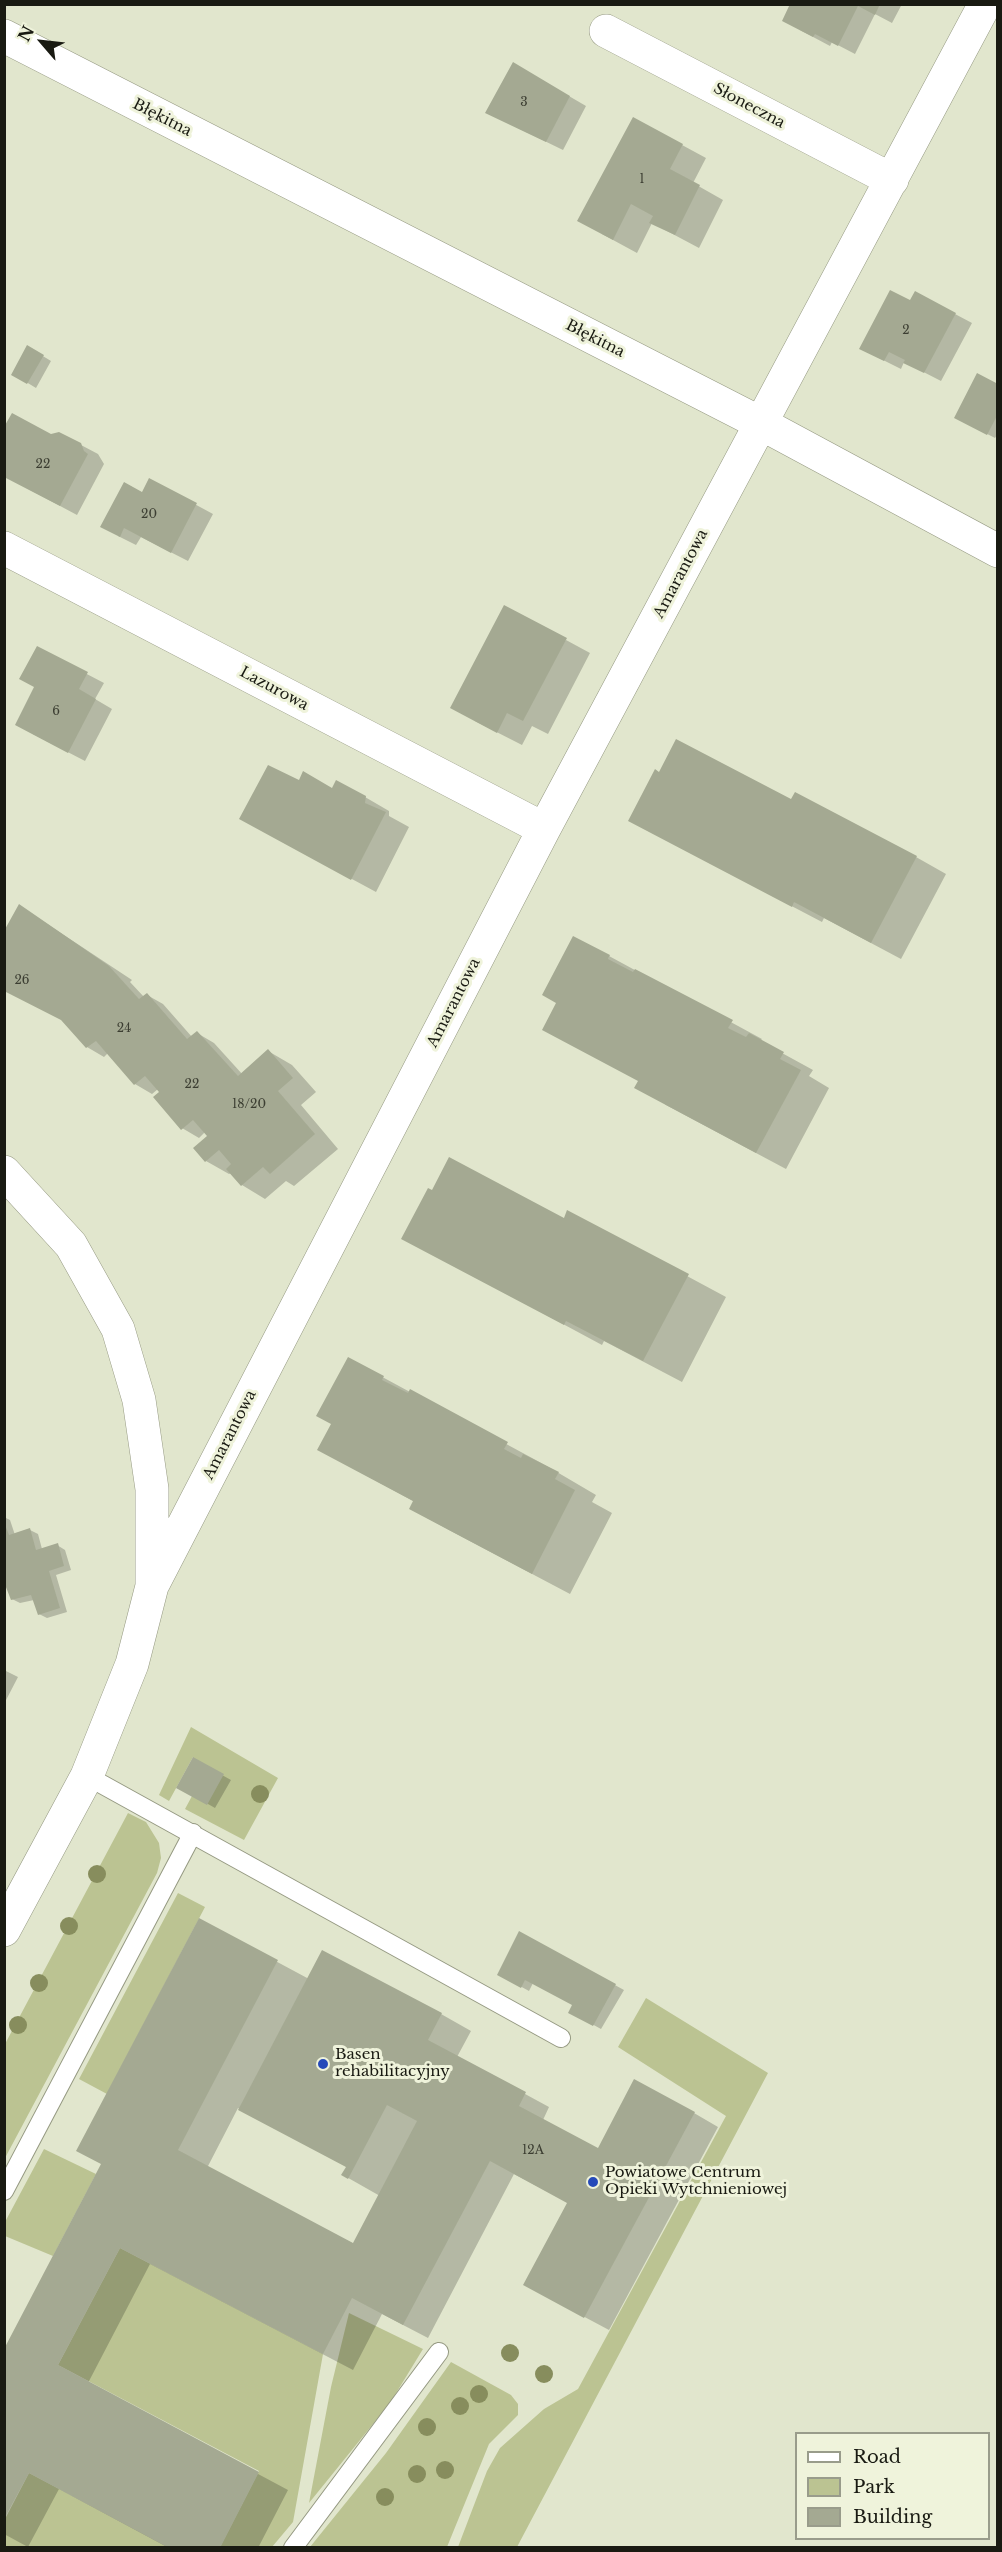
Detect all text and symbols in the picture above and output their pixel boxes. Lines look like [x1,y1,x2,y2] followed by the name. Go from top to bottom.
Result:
[12,12,72,72] north arrow
[14,22,38,45] text: N
[710,80,788,132] street label: Słoneczna
[130,96,194,140] street label: Błękitna
[520,96,528,110] house number: 3
[639,173,645,187] house number: 1
[563,317,627,361] street label: Błękitna
[902,324,910,338] house number: 2
[36,458,50,472] house number: 22
[141,508,157,522] house number: 20
[650,527,712,621] street label: Amarantowa
[237,663,311,715] street label: Lazurowa
[52,705,60,719] house number: 6
[424,955,484,1051] street label: Amarantowa
[14,974,30,988] house number: 26
[117,1022,131,1036] house number: 24
[185,1078,199,1092] house number: 22
[232,1098,266,1112] house number: 18/20
[200,1387,260,1483] street label: Amarantowa
[335,2046,450,2081] place label: Basen rehabilitacyjny
[316,2057,330,2071] marker: Basen rehabilitacyjny
[522,2144,544,2158] house number: 12A
[605,2164,787,2199] place label: Powiatowe Centrum Opieki Wytchnieniowej
[586,2175,600,2189] marker: Powiatowe Centrum Opieki Wytchnieniowej
[795,2432,990,2540] legend
[853,2446,901,2468] text: Road
[853,2476,895,2498] text: Park
[853,2506,932,2528] text: Building

